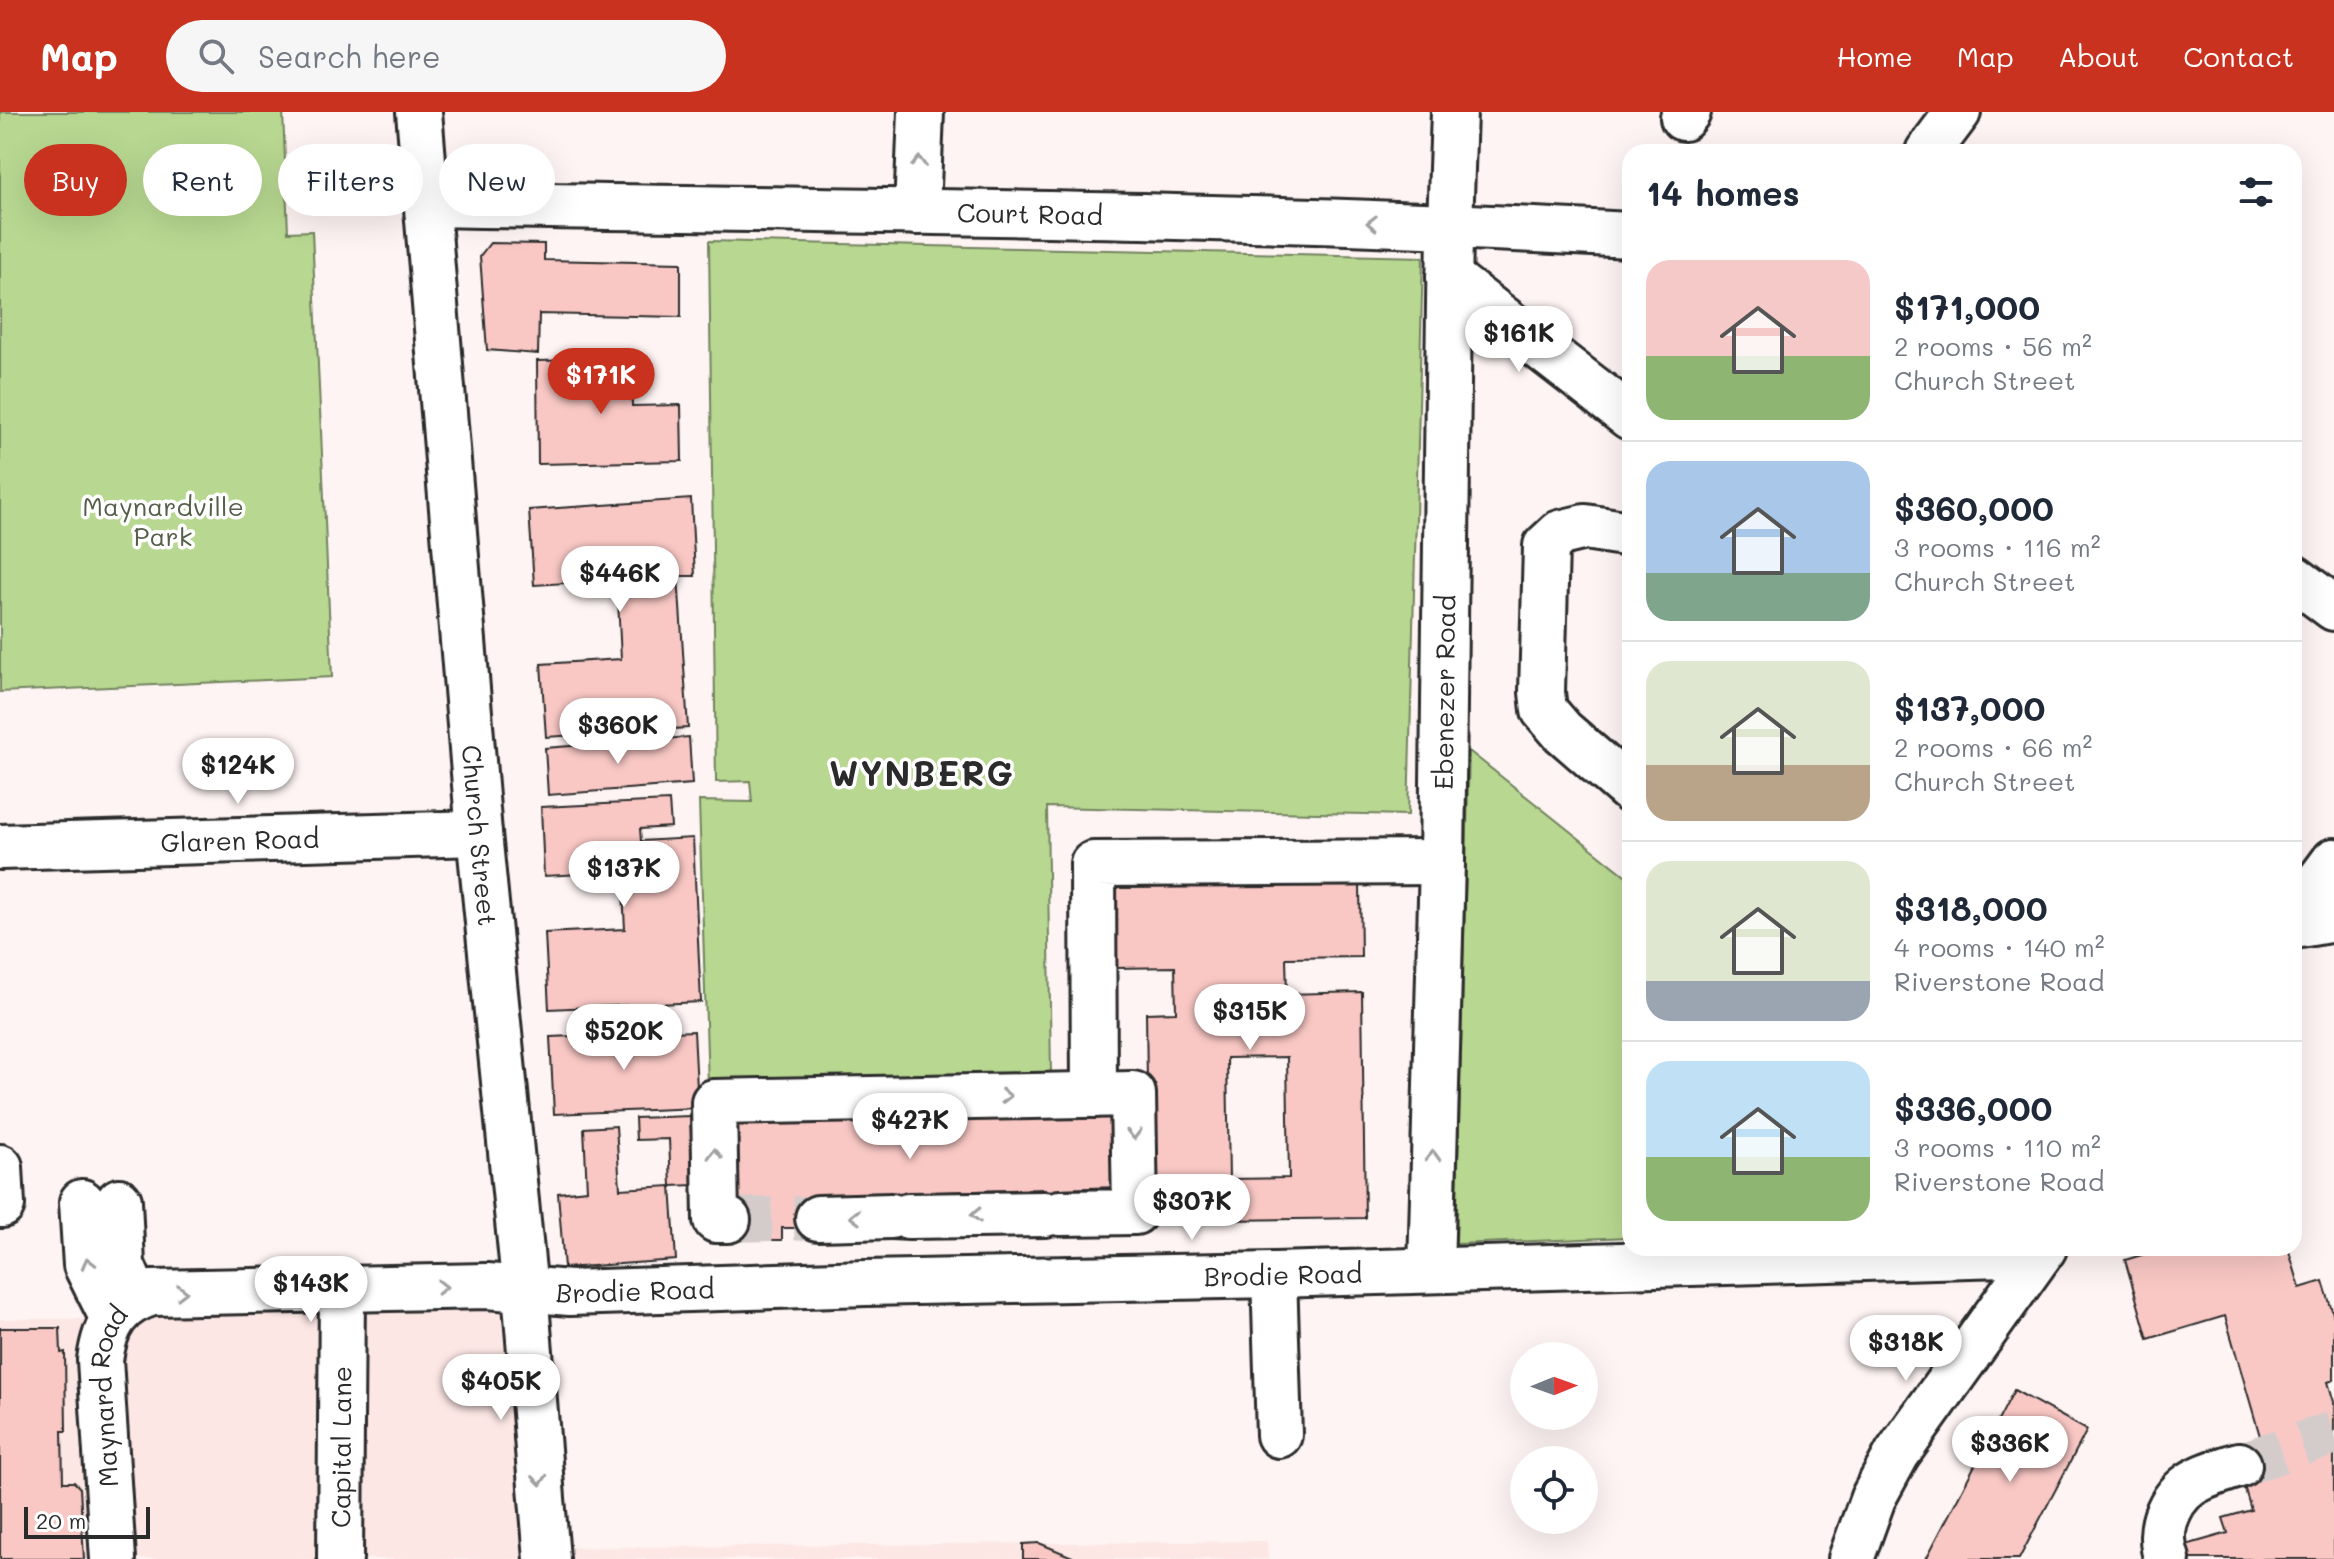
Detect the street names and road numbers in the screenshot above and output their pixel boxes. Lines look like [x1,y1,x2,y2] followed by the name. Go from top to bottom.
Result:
[957,195,1103,232] street label: Court Road
[1426,595,1462,790] street label: Ebenezer Road
[455,744,505,928] street label: Church Street
[160,821,320,859] street label: Glaren Road
[1204,1255,1363,1293] street label: Brodie Road
[555,1271,715,1310] street label: Brodie Road
[82,1298,135,1488] street label: Maynard Road
[323,1366,358,1528] street label: Capital Lane

